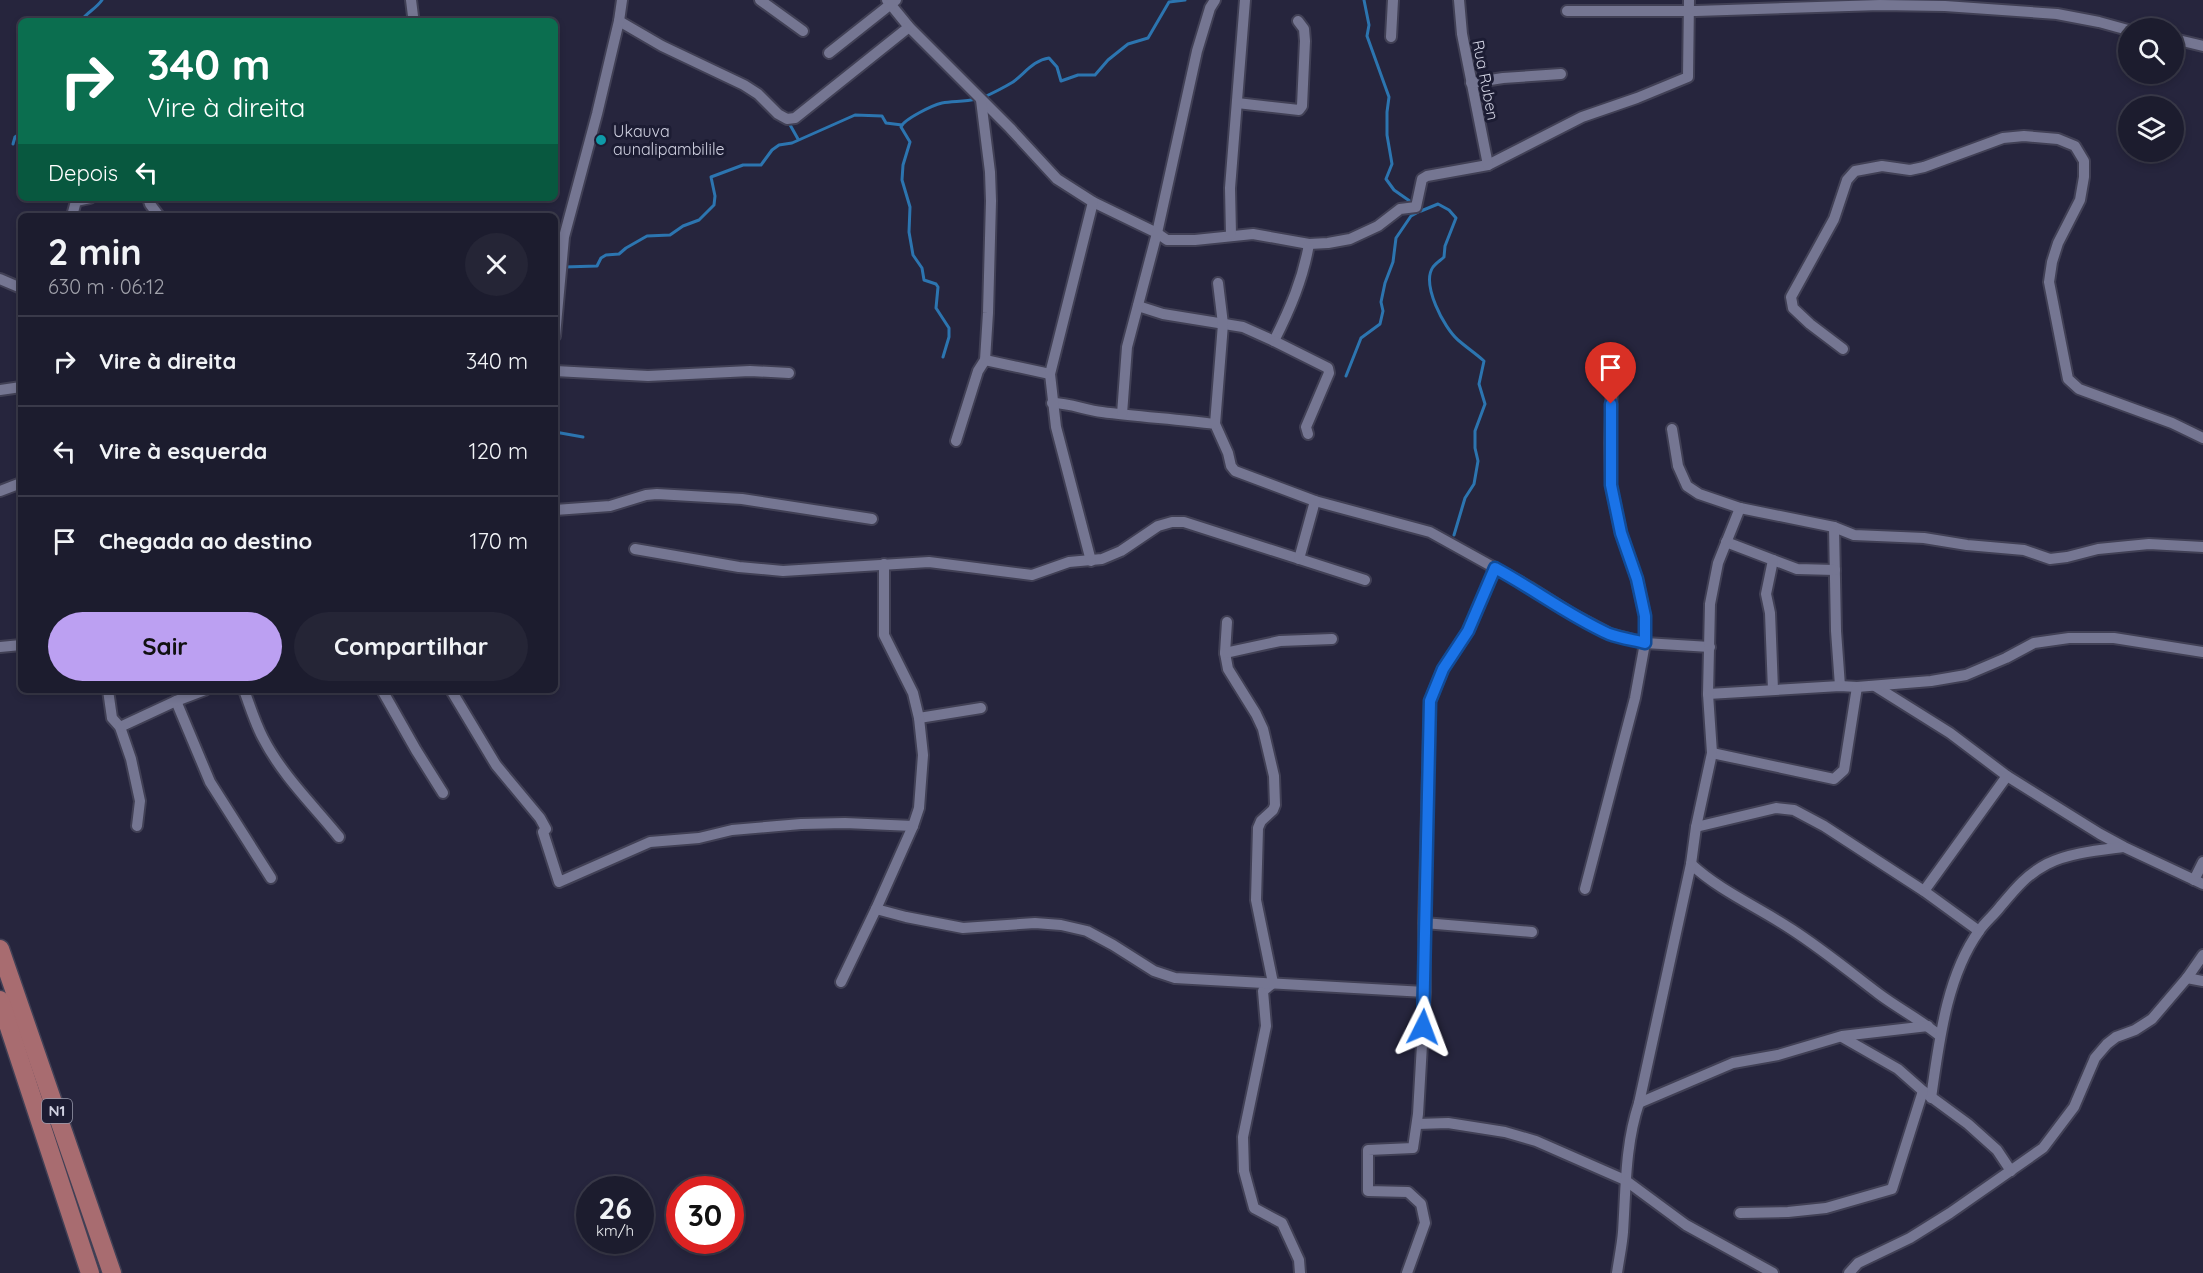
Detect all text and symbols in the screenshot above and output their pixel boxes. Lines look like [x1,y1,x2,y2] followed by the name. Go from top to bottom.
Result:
[2118,18,2184,162] map controls
[2118,18,2184,84] button: search
[147,38,271,91] text: 340 m
[1468,38,1504,122] street label: Rua Ruben
[48,42,126,120] icon: right
[147,90,305,124] text: Vire à direita
[2118,96,2184,162] button: layers
[613,121,724,159] place label: Ukauva aunalipambilile
[594,133,608,147] marker: Ukauva aunalipambilile
[130,156,163,189] icon: left
[48,159,118,187] text: Depois
[48,229,142,274] text: 2 min
[465,233,528,296] button: close
[48,274,165,299] text: 630 m · 06:12
[1585,342,1636,404] pin
[48,345,81,378] icon: right
[99,347,236,375] text: Vire à direita
[466,347,528,375] text: 340 m
[1594,351,1627,384] icon: arrive
[48,435,81,468] icon: left
[99,437,267,465] text: Vire à esquerda
[469,437,528,465] text: 120 m
[48,525,81,558] icon: arrive
[99,527,312,555] text: Chegada ao destino
[469,527,528,555] text: 170 m
[48,612,282,681] button: Sair
[294,612,528,681] button: Compartilhar
[1391,995,1455,1059] position arrow
[42,1099,72,1123] road number: N1
[666,1176,744,1254] speed limit sign: 30
[598,1189,632,1227] text: 26
[596,1221,634,1240] text: km/h

